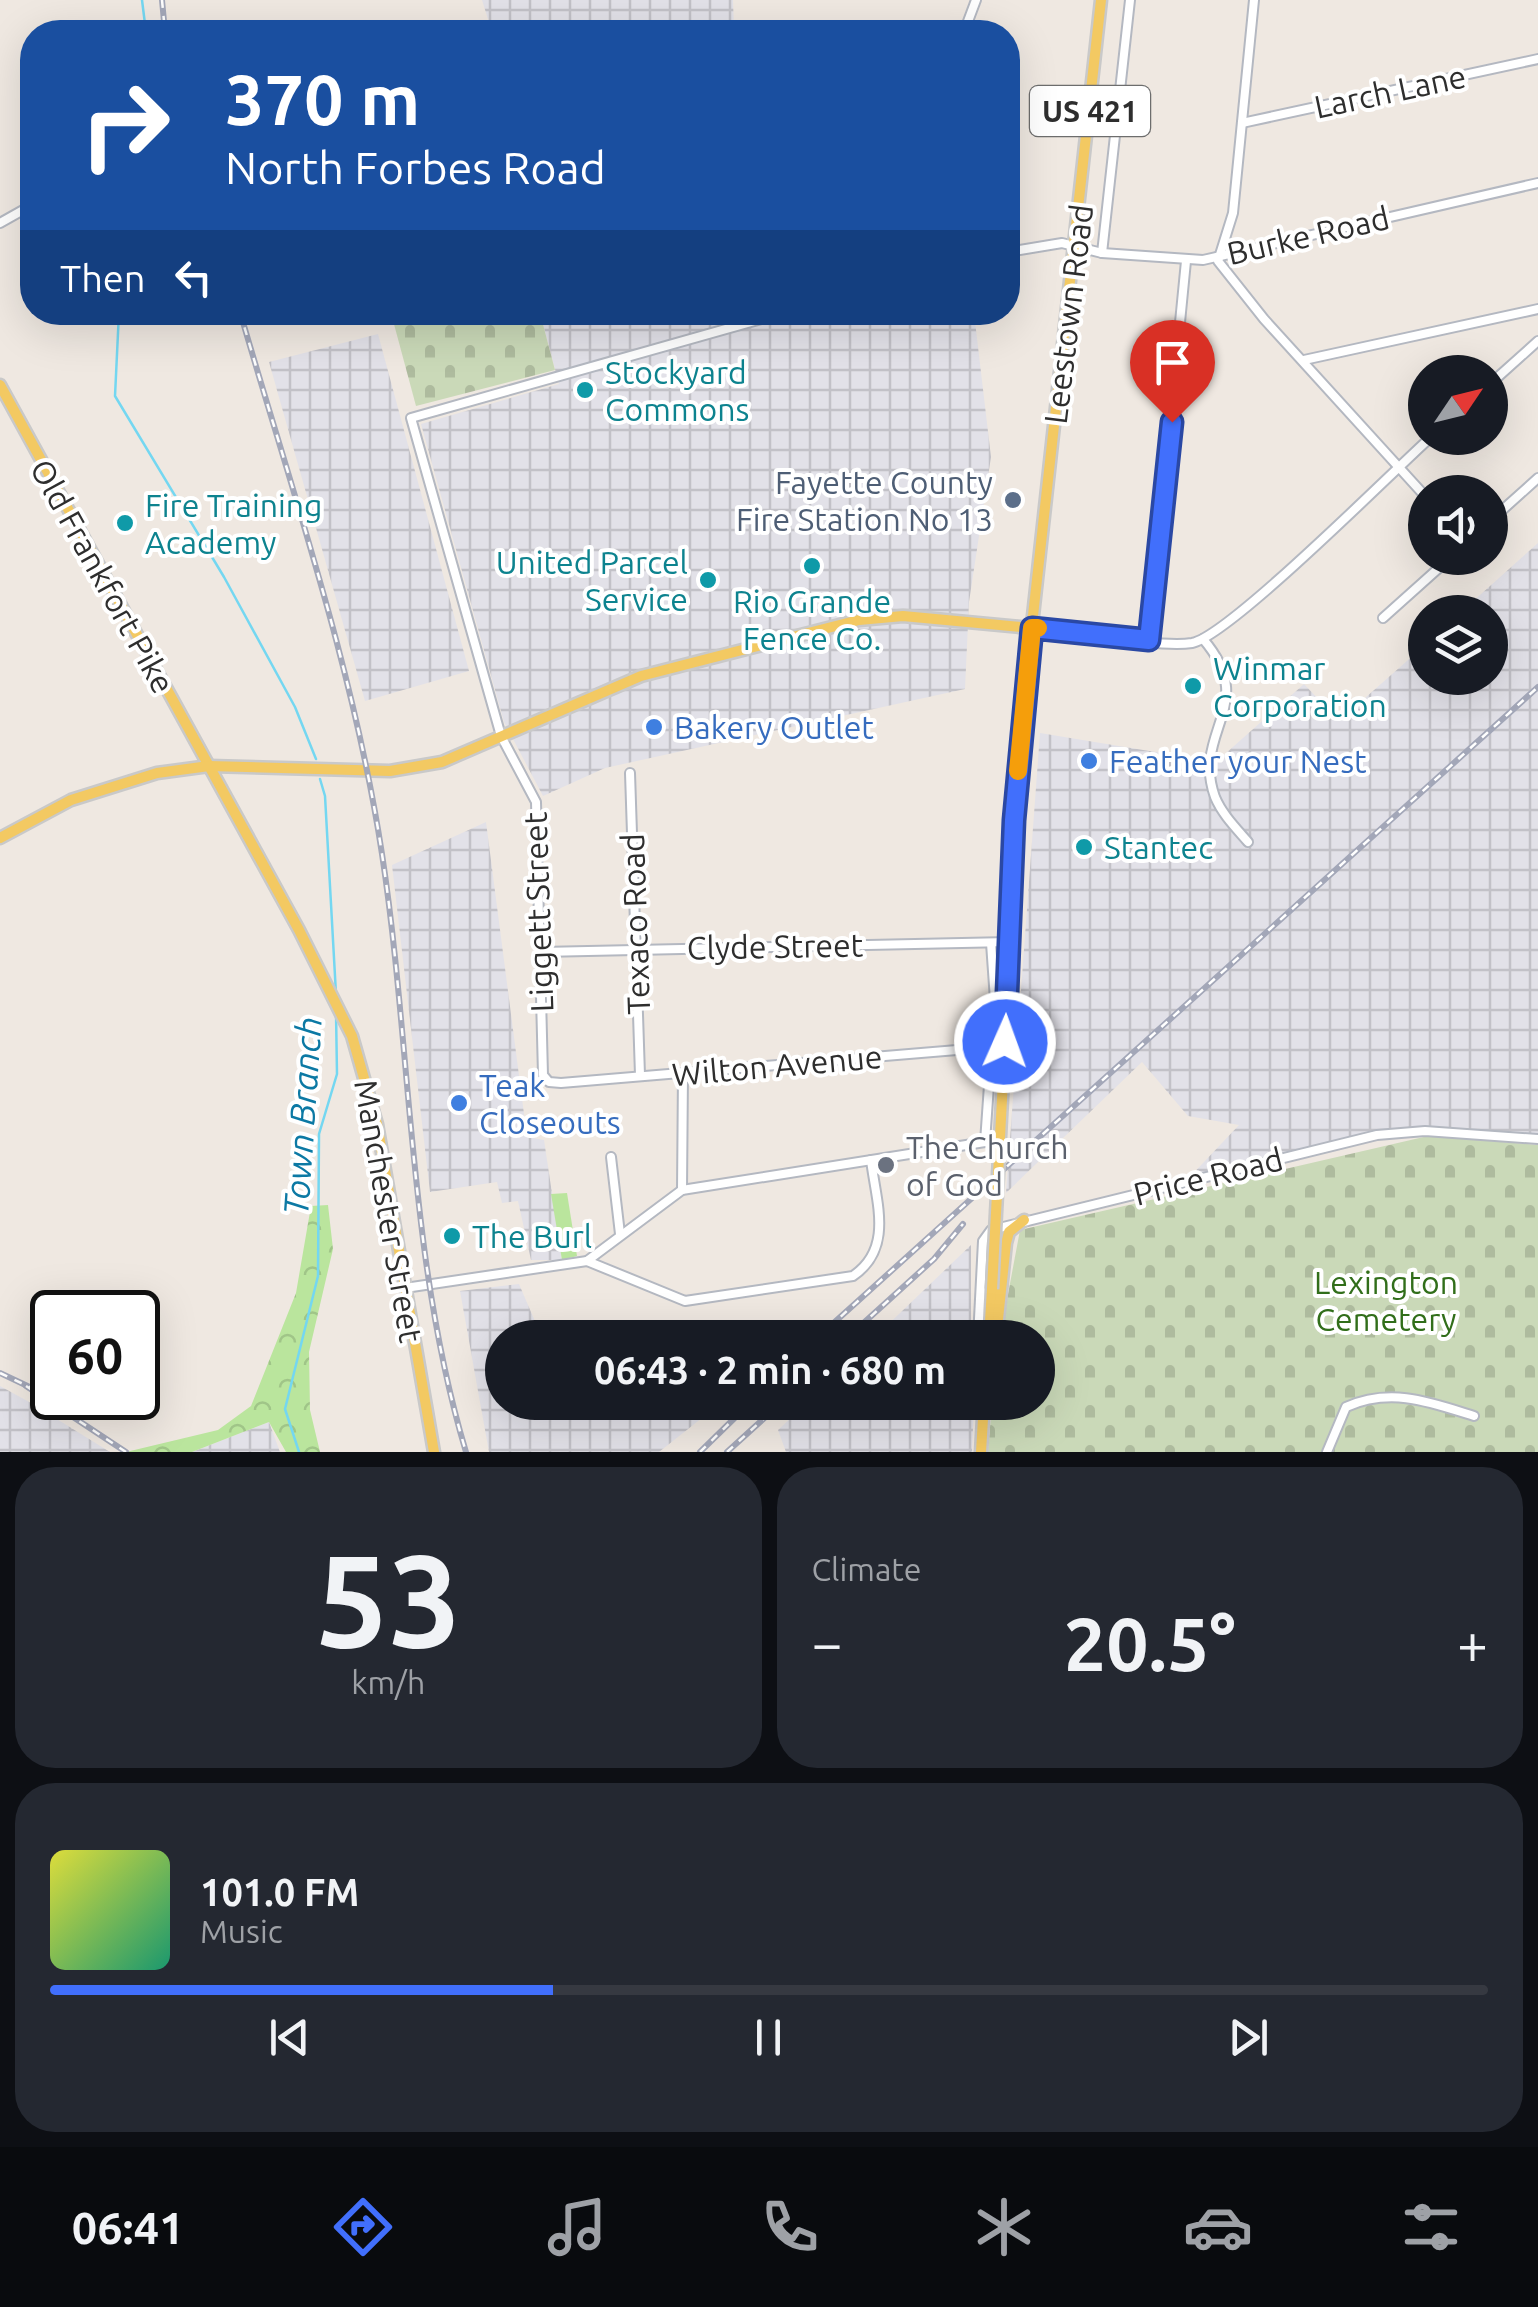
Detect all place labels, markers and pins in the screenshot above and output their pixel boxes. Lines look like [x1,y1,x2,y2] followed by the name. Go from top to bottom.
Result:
[1130,320,1215,423] pin
[605,354,749,427] place label: Stockyard Commons
[574,379,596,401] marker: Stockyard Commons
[736,464,993,537] place label: Fayette County Fire Station No 13
[145,487,322,560] place label: Fire Training Academy
[1002,489,1024,511] marker: Fayette County Fire Station No 13
[114,512,136,534] marker: Fire Training Academy
[496,544,688,617] place label: United Parcel Service
[801,555,823,577] marker: Rio Grande Fence Co.
[697,569,719,591] marker: United Parcel Service
[733,583,891,656] place label: Rio Grande Fence Co.
[1213,650,1387,723] place label: Winmar Corporation
[1182,675,1204,697] marker: Winmar Corporation
[674,709,874,745] place label: Bakery Outlet
[643,716,665,738] marker: Bakery Outlet
[1109,743,1367,779] place label: Feather your Nest
[1078,750,1100,772] marker: Feather your Nest
[1104,829,1213,865] place label: Stantec
[1073,836,1095,858] marker: Stantec
[479,1067,621,1140] place label: Teak Closeouts
[448,1092,470,1114] marker: Teak Closeouts
[906,1129,1068,1202] place label: The Church of God
[875,1154,897,1176] marker: The Church of God
[472,1218,592,1254] place label: The Burl
[441,1225,463,1247] marker: The Burl

